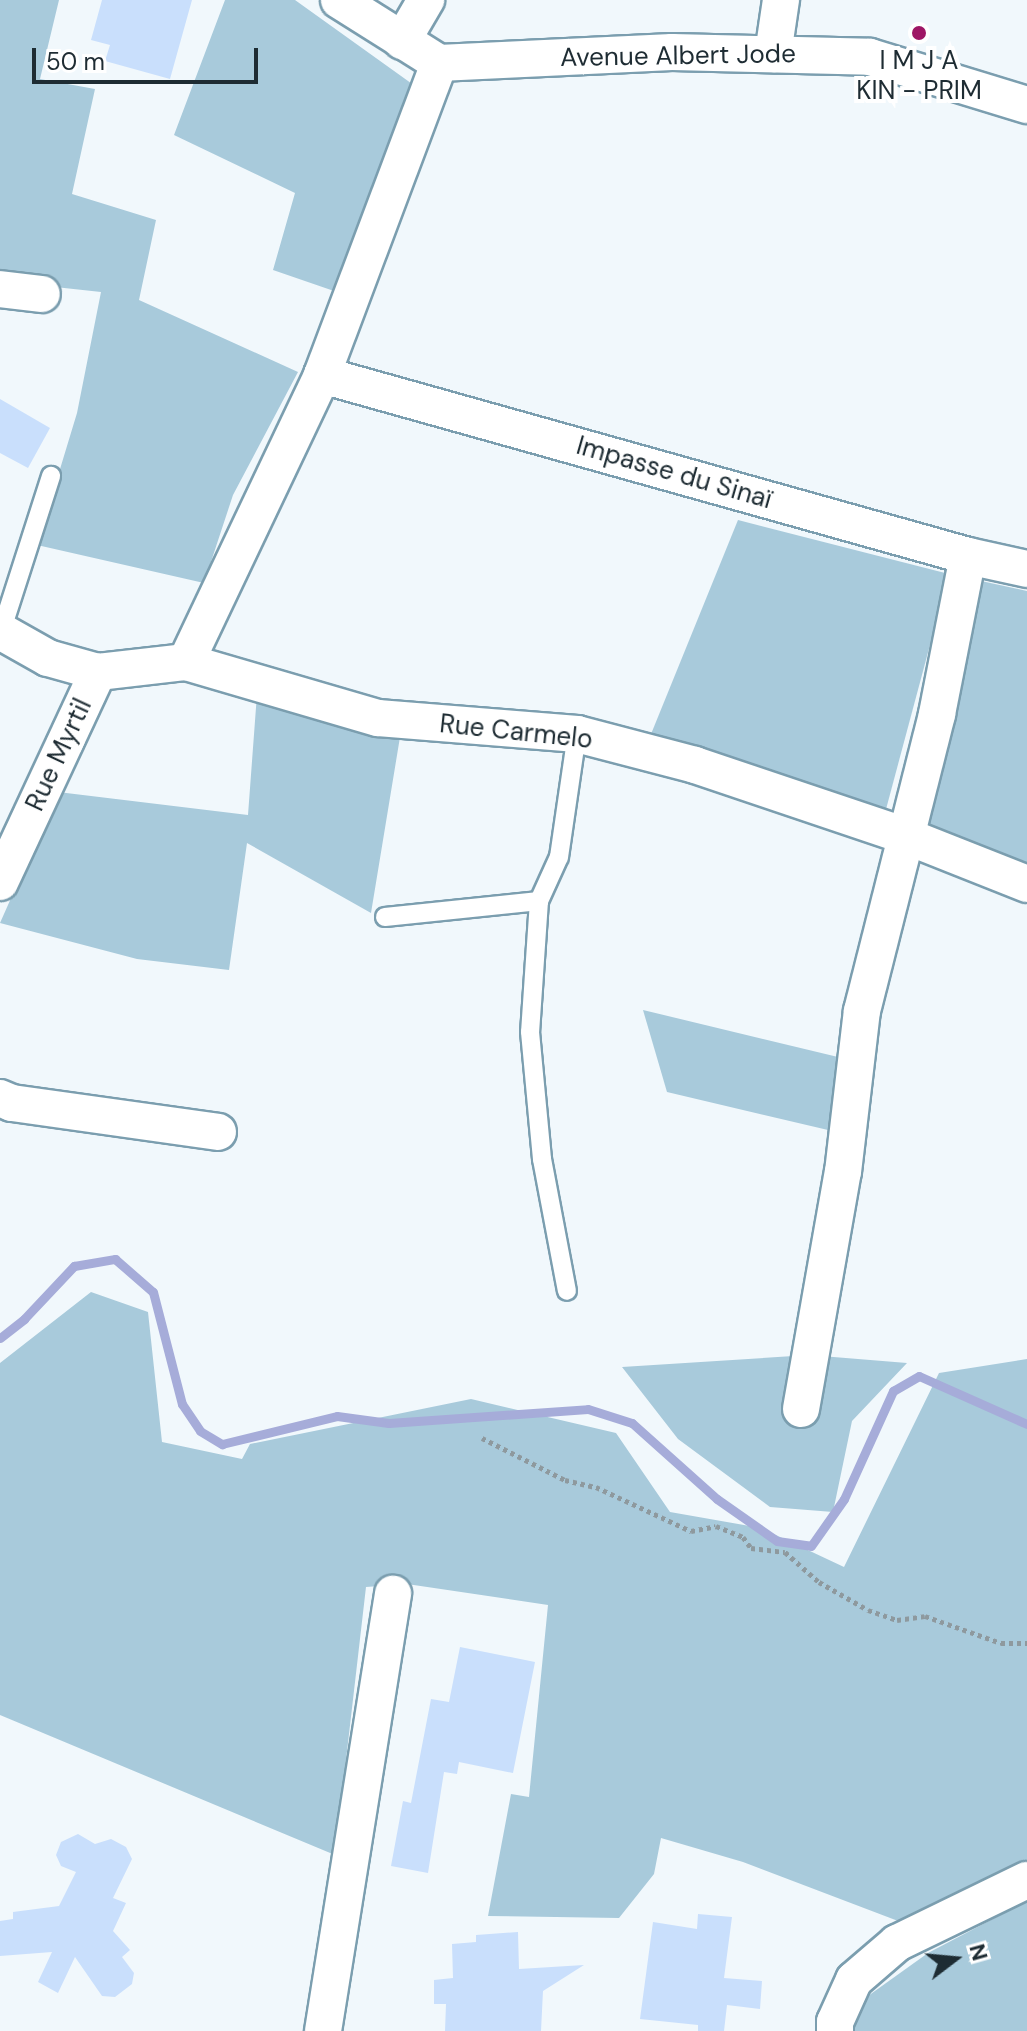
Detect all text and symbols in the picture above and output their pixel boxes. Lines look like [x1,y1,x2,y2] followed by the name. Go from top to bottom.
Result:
[910,24,928,42] marker: I M J A KIN - PRIM
[36,32,262,82] scale bar
[560,38,796,74] street label: Avenue Albert Jode
[856,45,982,106] place label: I M J A KIN - PRIM
[46,46,105,77] text: 50 m
[573,430,775,516] street label: Impasse du Sinaï
[19,694,99,816] street label: Rue Myrtil
[438,708,594,756] street label: Rue Carmelo
[915,1919,995,1999] north arrow
[962,1941,995,1964] text: N

